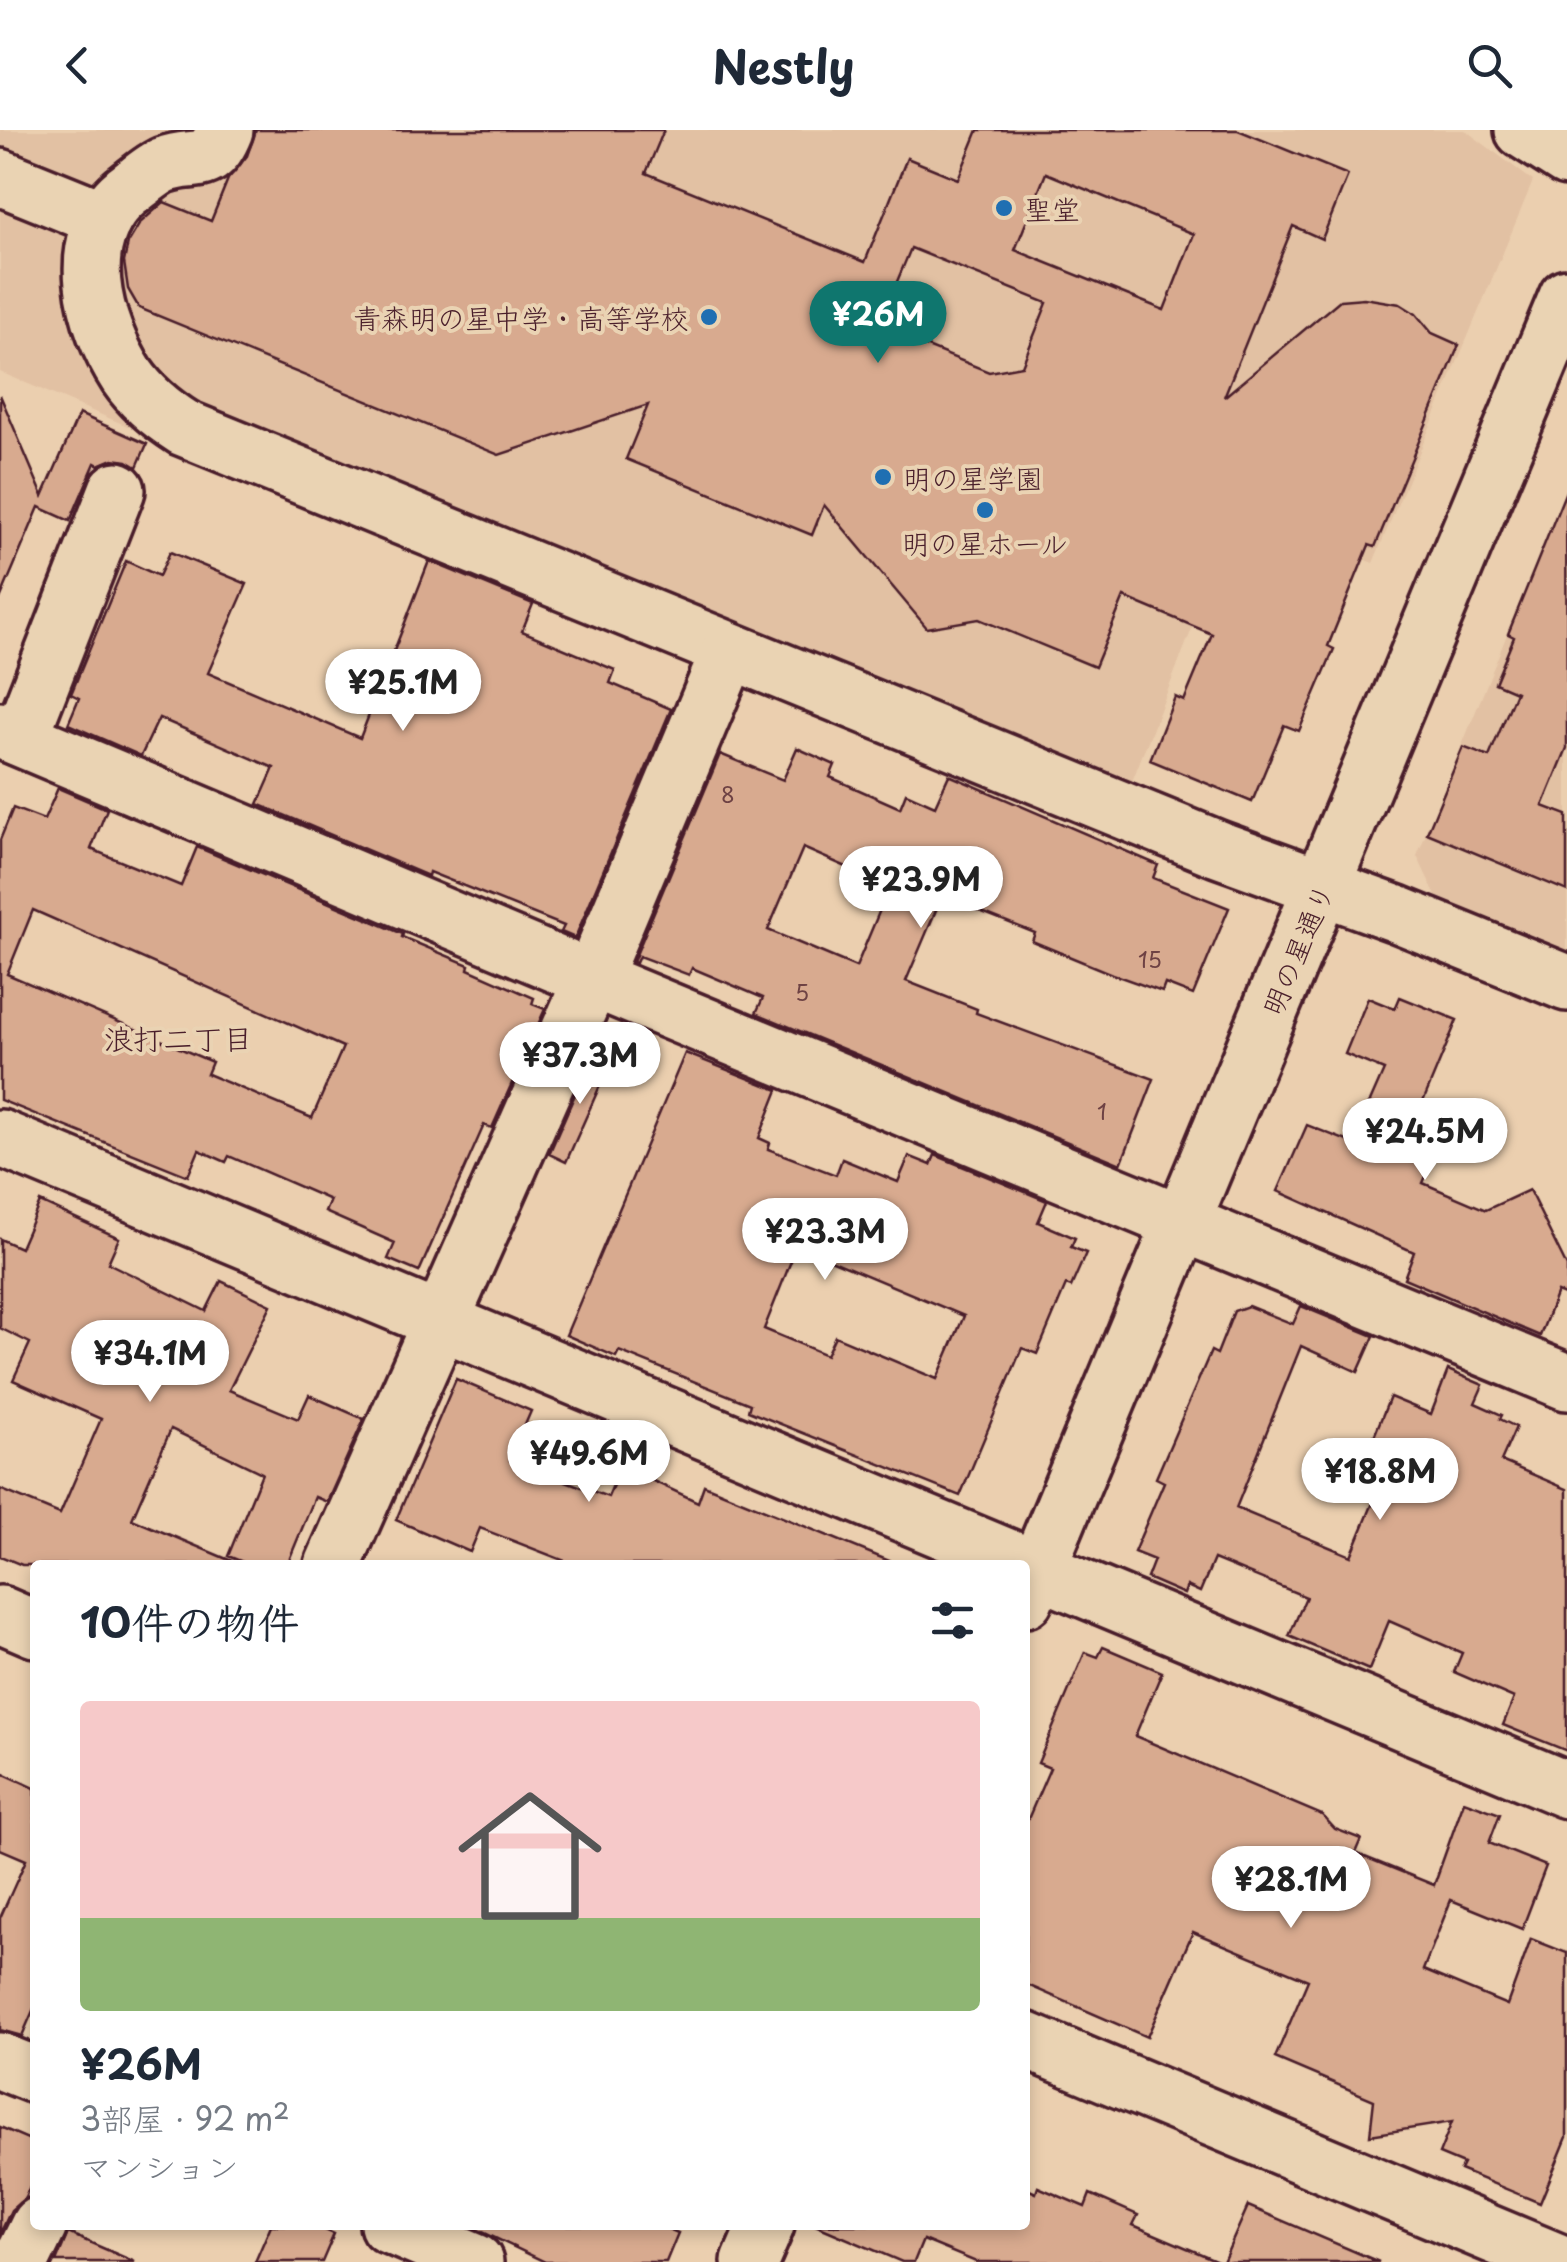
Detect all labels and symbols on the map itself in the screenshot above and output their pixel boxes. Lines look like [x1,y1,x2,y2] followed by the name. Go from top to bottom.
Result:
[1024,187,1080,230] place label: 聖堂
[993,197,1015,219] marker: 聖堂
[819,281,937,366] pin: ¥26M
[353,296,689,339] place label: 青森明の星中学・高等学校
[698,306,720,328] marker: 青森明の星中学・高等学校
[903,456,1043,499] place label: 明の星学園
[872,466,894,488] marker: 明の星学園
[974,499,996,521] marker: 明の星ホール
[902,521,1068,564] place label: 明の星ホール
[322,649,484,734] pin: ¥25.1M
[721,777,735,810] house number: 8
[840,846,1002,931] pin: ¥23.9M
[1250,876,1344,1022] street label: 明の星通り
[1138,942,1162,975] house number: 15
[795,975,809,1008] house number: 5
[103,1015,253,1060] district label: 浪打二丁目
[499,1022,661,1107] pin: ¥37.3M
[1097,1094,1107,1127] house number: 1
[1344,1098,1506,1183] pin: ¥24.5M
[744,1198,906,1283] pin: ¥23.3M
[69,1320,231,1405] pin: ¥34.1M
[508,1420,670,1505] pin: ¥49.6M
[1299,1438,1461,1523] pin: ¥18.8M
[1210,1846,1372,1931] pin: ¥28.1M

